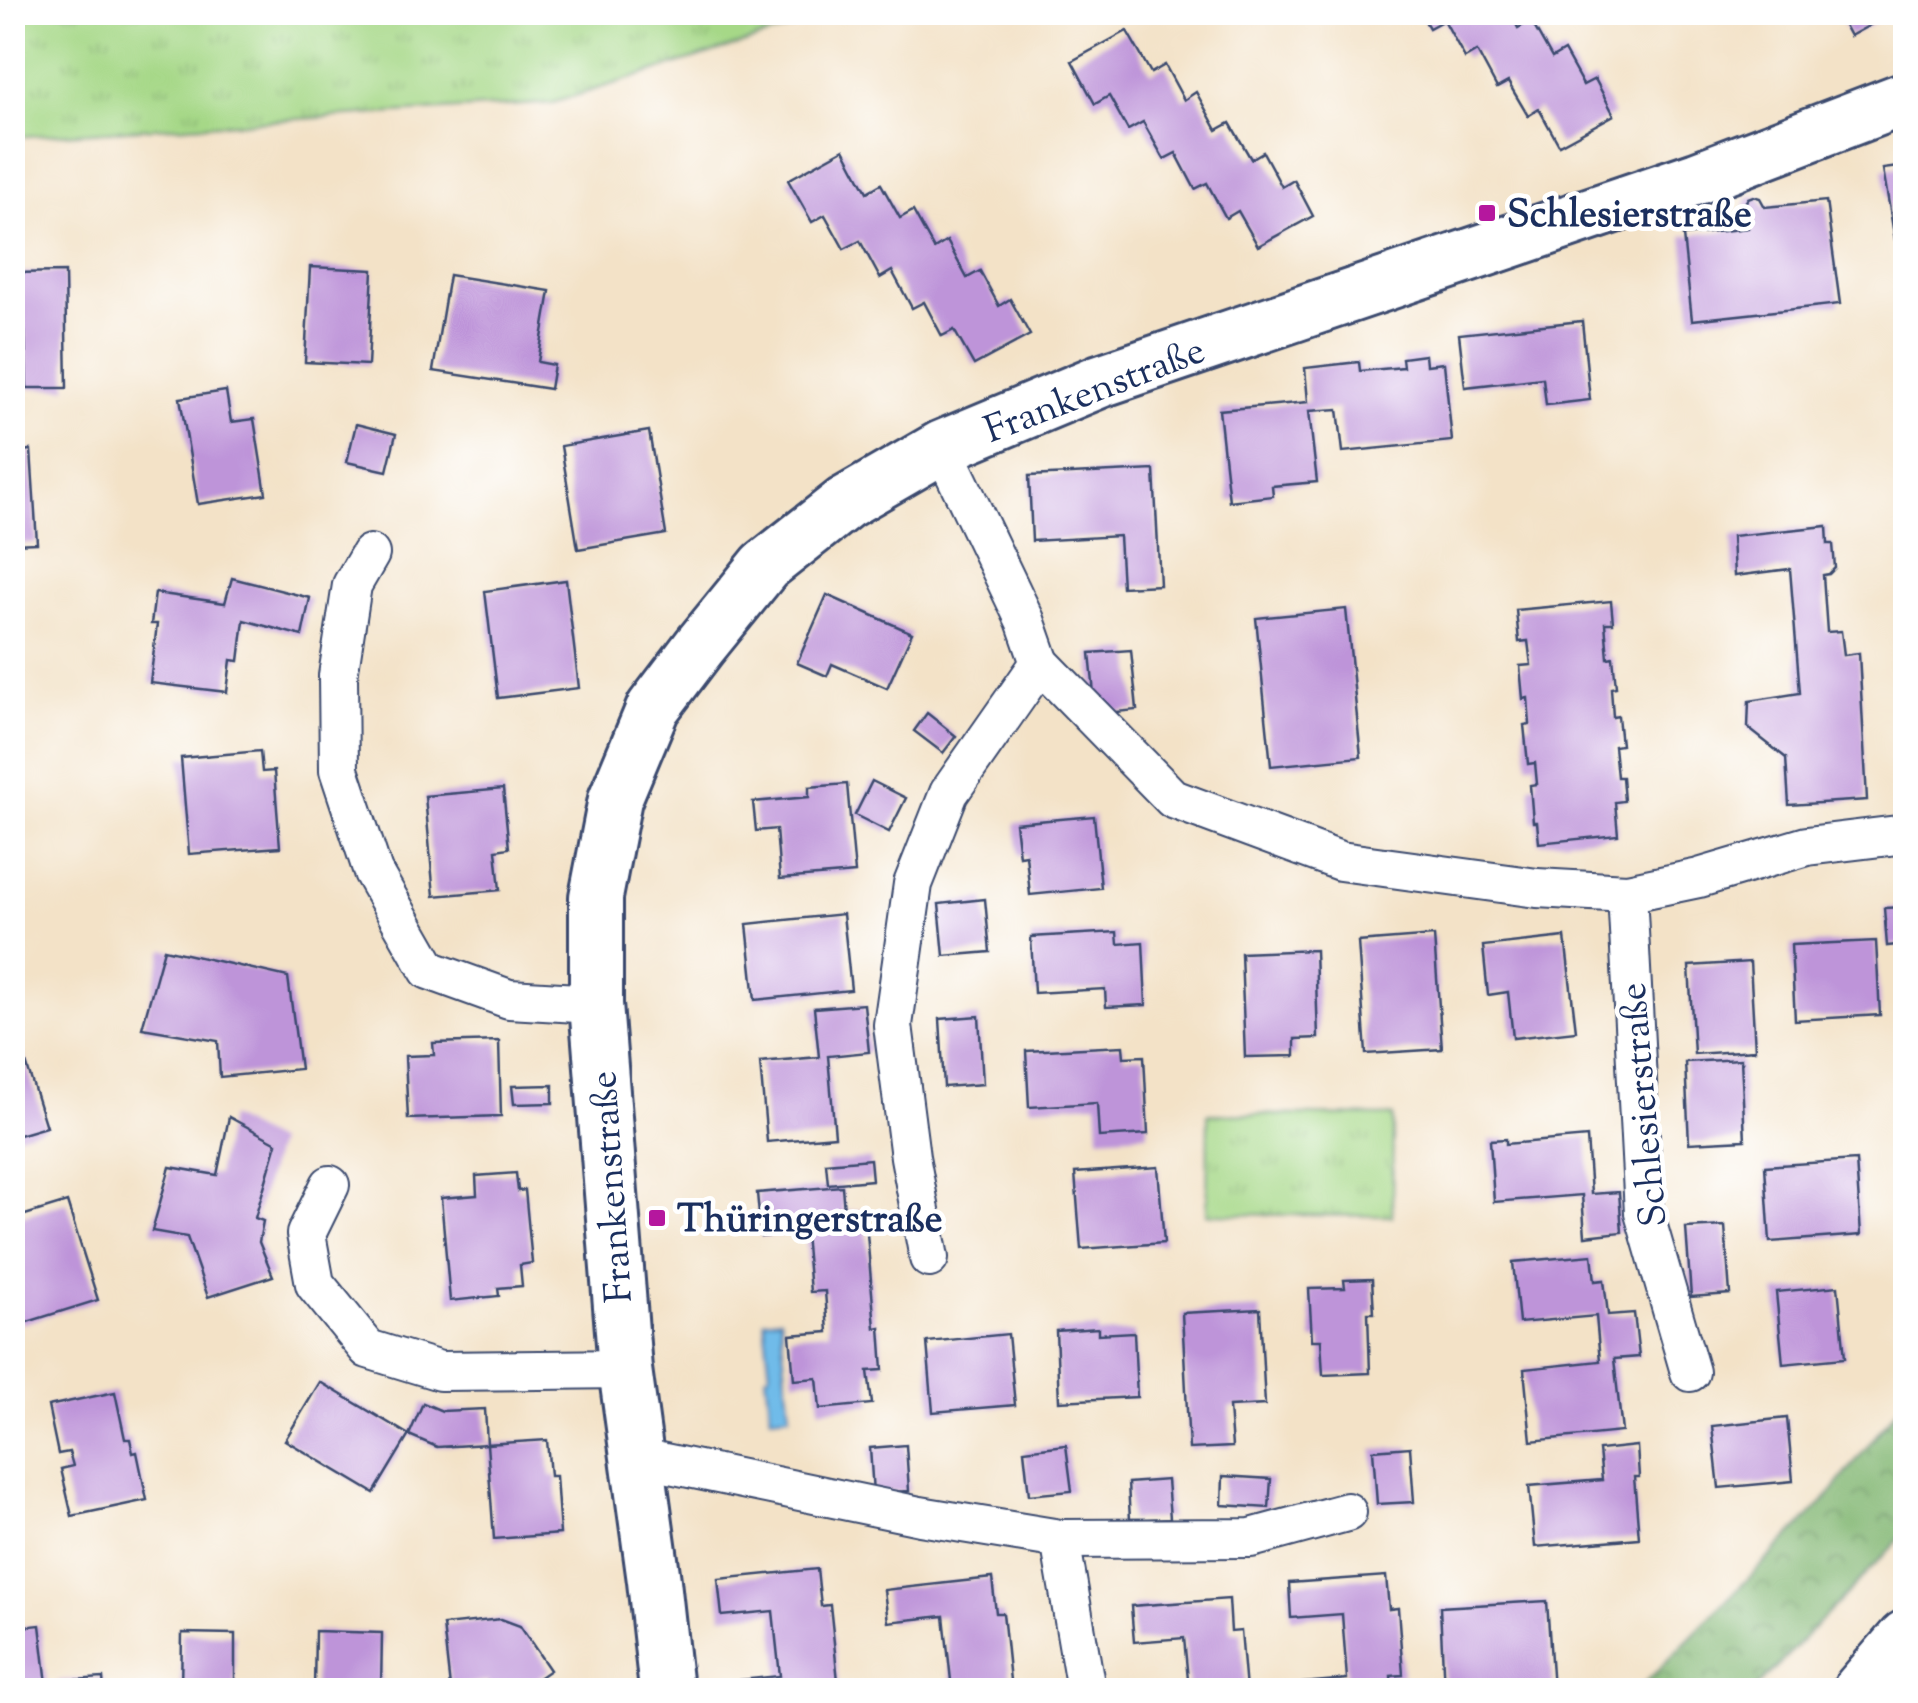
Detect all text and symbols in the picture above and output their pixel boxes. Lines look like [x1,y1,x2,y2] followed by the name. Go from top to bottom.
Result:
[1507,190,1752,244] place label: Schlesierstraße
[1476,202,1498,224] marker: Schlesierstraße
[977,326,1214,460] street label: Frankenstraße
[1608,980,1684,1229] street label: Schlesierstraße
[579,1069,649,1304] street label: Frankenstraße
[677,1195,942,1249] place label: Thüringerstraße
[646,1207,668,1229] marker: Thüringerstraße

